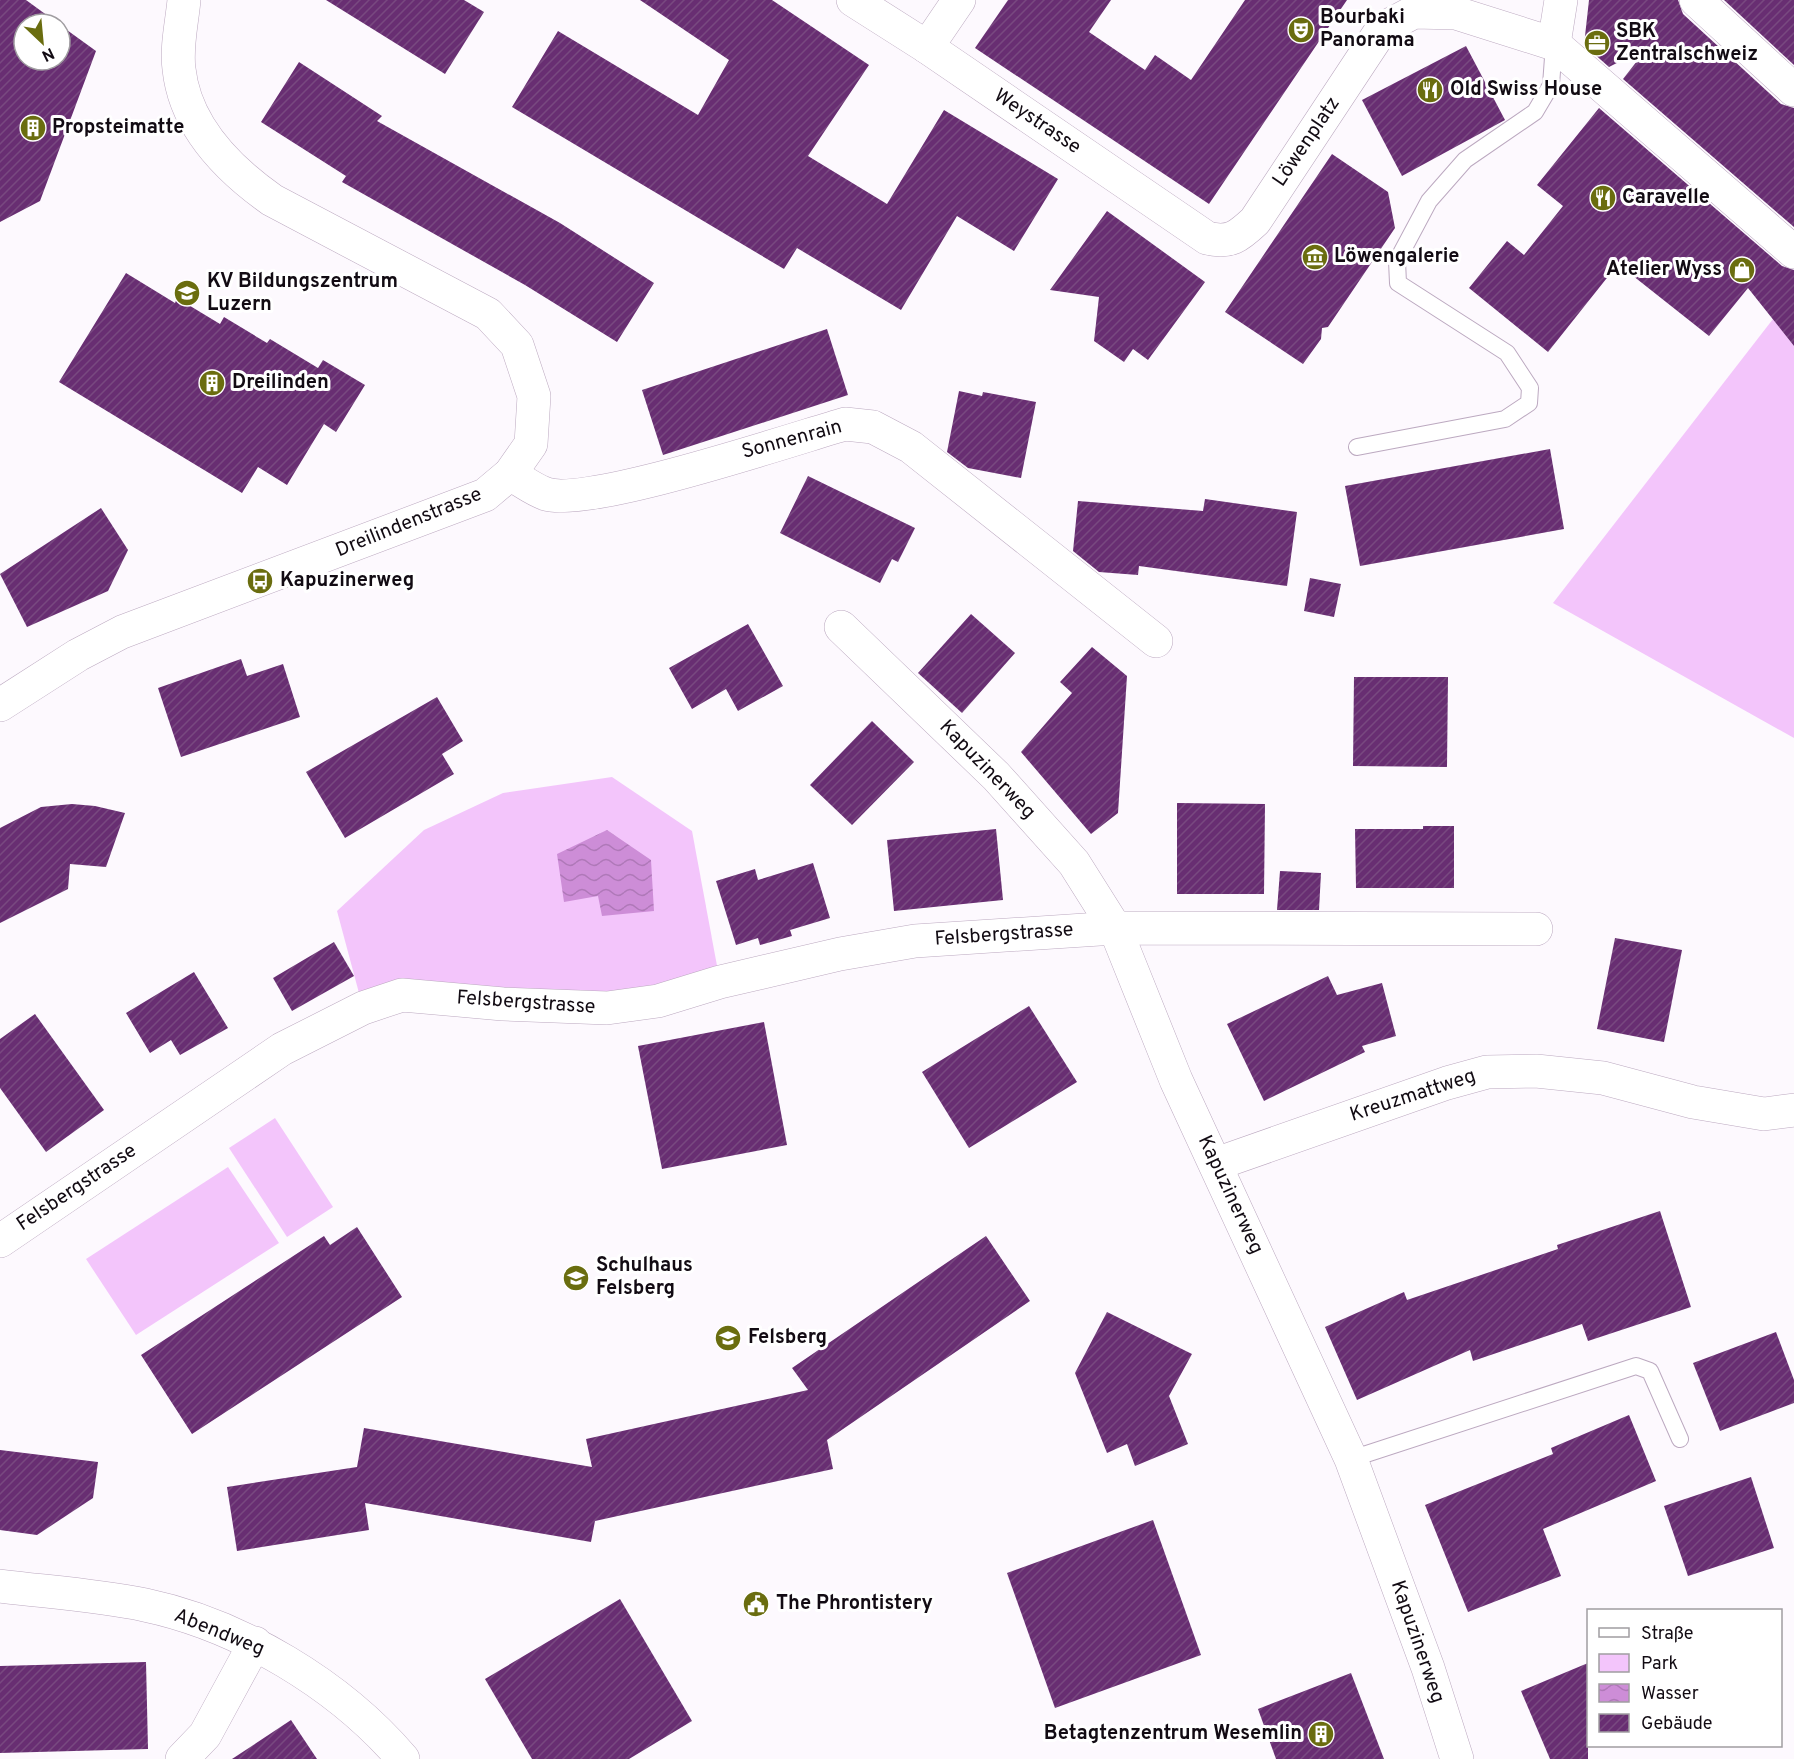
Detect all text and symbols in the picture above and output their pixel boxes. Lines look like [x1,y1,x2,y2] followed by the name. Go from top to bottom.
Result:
[1320,5,1415,54] place label: Bourbaki Panorama
[12,12,72,72] north arrow
[1286,15,1316,45] theatre icon: Bourbaki Panorama
[1616,19,1758,68] place label: SBK Zentralschweiz
[1582,28,1612,58] office icon: SBK Zentralschweiz
[38,42,57,65] text: N
[1415,75,1445,105] restaurant icon: Old Swiss House
[1450,77,1602,103] place label: Old Swiss House
[988,83,1086,161] street label: Weystrasse
[1267,92,1347,192] street label: Löwenplatz
[18,113,48,143] building icon: Propsteimatte
[52,115,184,141] place label: Propsteimatte
[1588,183,1618,213] restaurant icon: Caravelle
[1622,185,1710,211] place label: Caravelle
[1300,242,1330,272] museum icon: Löwengalerie
[1334,244,1459,270] place label: Löwengalerie
[1727,255,1757,285] shop icon: Atelier Wyss
[1606,257,1722,283] place label: Atelier Wyss
[207,269,398,318] place label: KV Bildungszentrum Luzern
[172,278,202,308] school or university icon: KV Bildungszentrum Luzern
[197,368,227,398] building icon: Dreilinden
[232,370,329,396] place label: Dreilinden
[739,414,845,466] street label: Sonnenrain
[332,482,486,564] street label: Dreilindenstrasse
[245,566,275,596] bus stop icon: Kapuzinerweg
[280,568,414,594] place label: Kapuzinerweg
[933,715,1041,825] street label: Kapuzinerweg
[934,917,1074,953] street label: Felsbergstrasse
[456,985,596,1021] street label: Felsbergstrasse
[1347,1063,1479,1129] street label: Kreuzmattweg
[1191,1131,1269,1259] street label: Kapuzinerweg
[12,1138,142,1238] street label: Felsbergstrasse
[596,1253,693,1302] place label: Schulhaus Felsberg
[561,1263,591,1293] school or university icon: Schulhaus Felsberg
[713,1323,743,1353] school or university icon: Felsberg
[748,1325,827,1351] place label: Felsberg
[1384,1577,1450,1707] street label: Kapuzinerweg
[741,1589,771,1619] public building icon: The Phrontistery
[776,1591,933,1617] place label: The Phrontistery
[170,1603,268,1663] street label: Abendweg
[1587,1609,1782,1747] legend
[1641,1623,1693,1646] text: Straße
[1641,1653,1678,1676] text: Park
[1641,1683,1699,1706] text: Wasser
[1641,1713,1713,1736] text: Gebäude
[1306,1719,1336,1749] building icon: Betagtenzentrum Wesemlin
[1044,1721,1302,1747] place label: Betagtenzentrum Wesemlin

